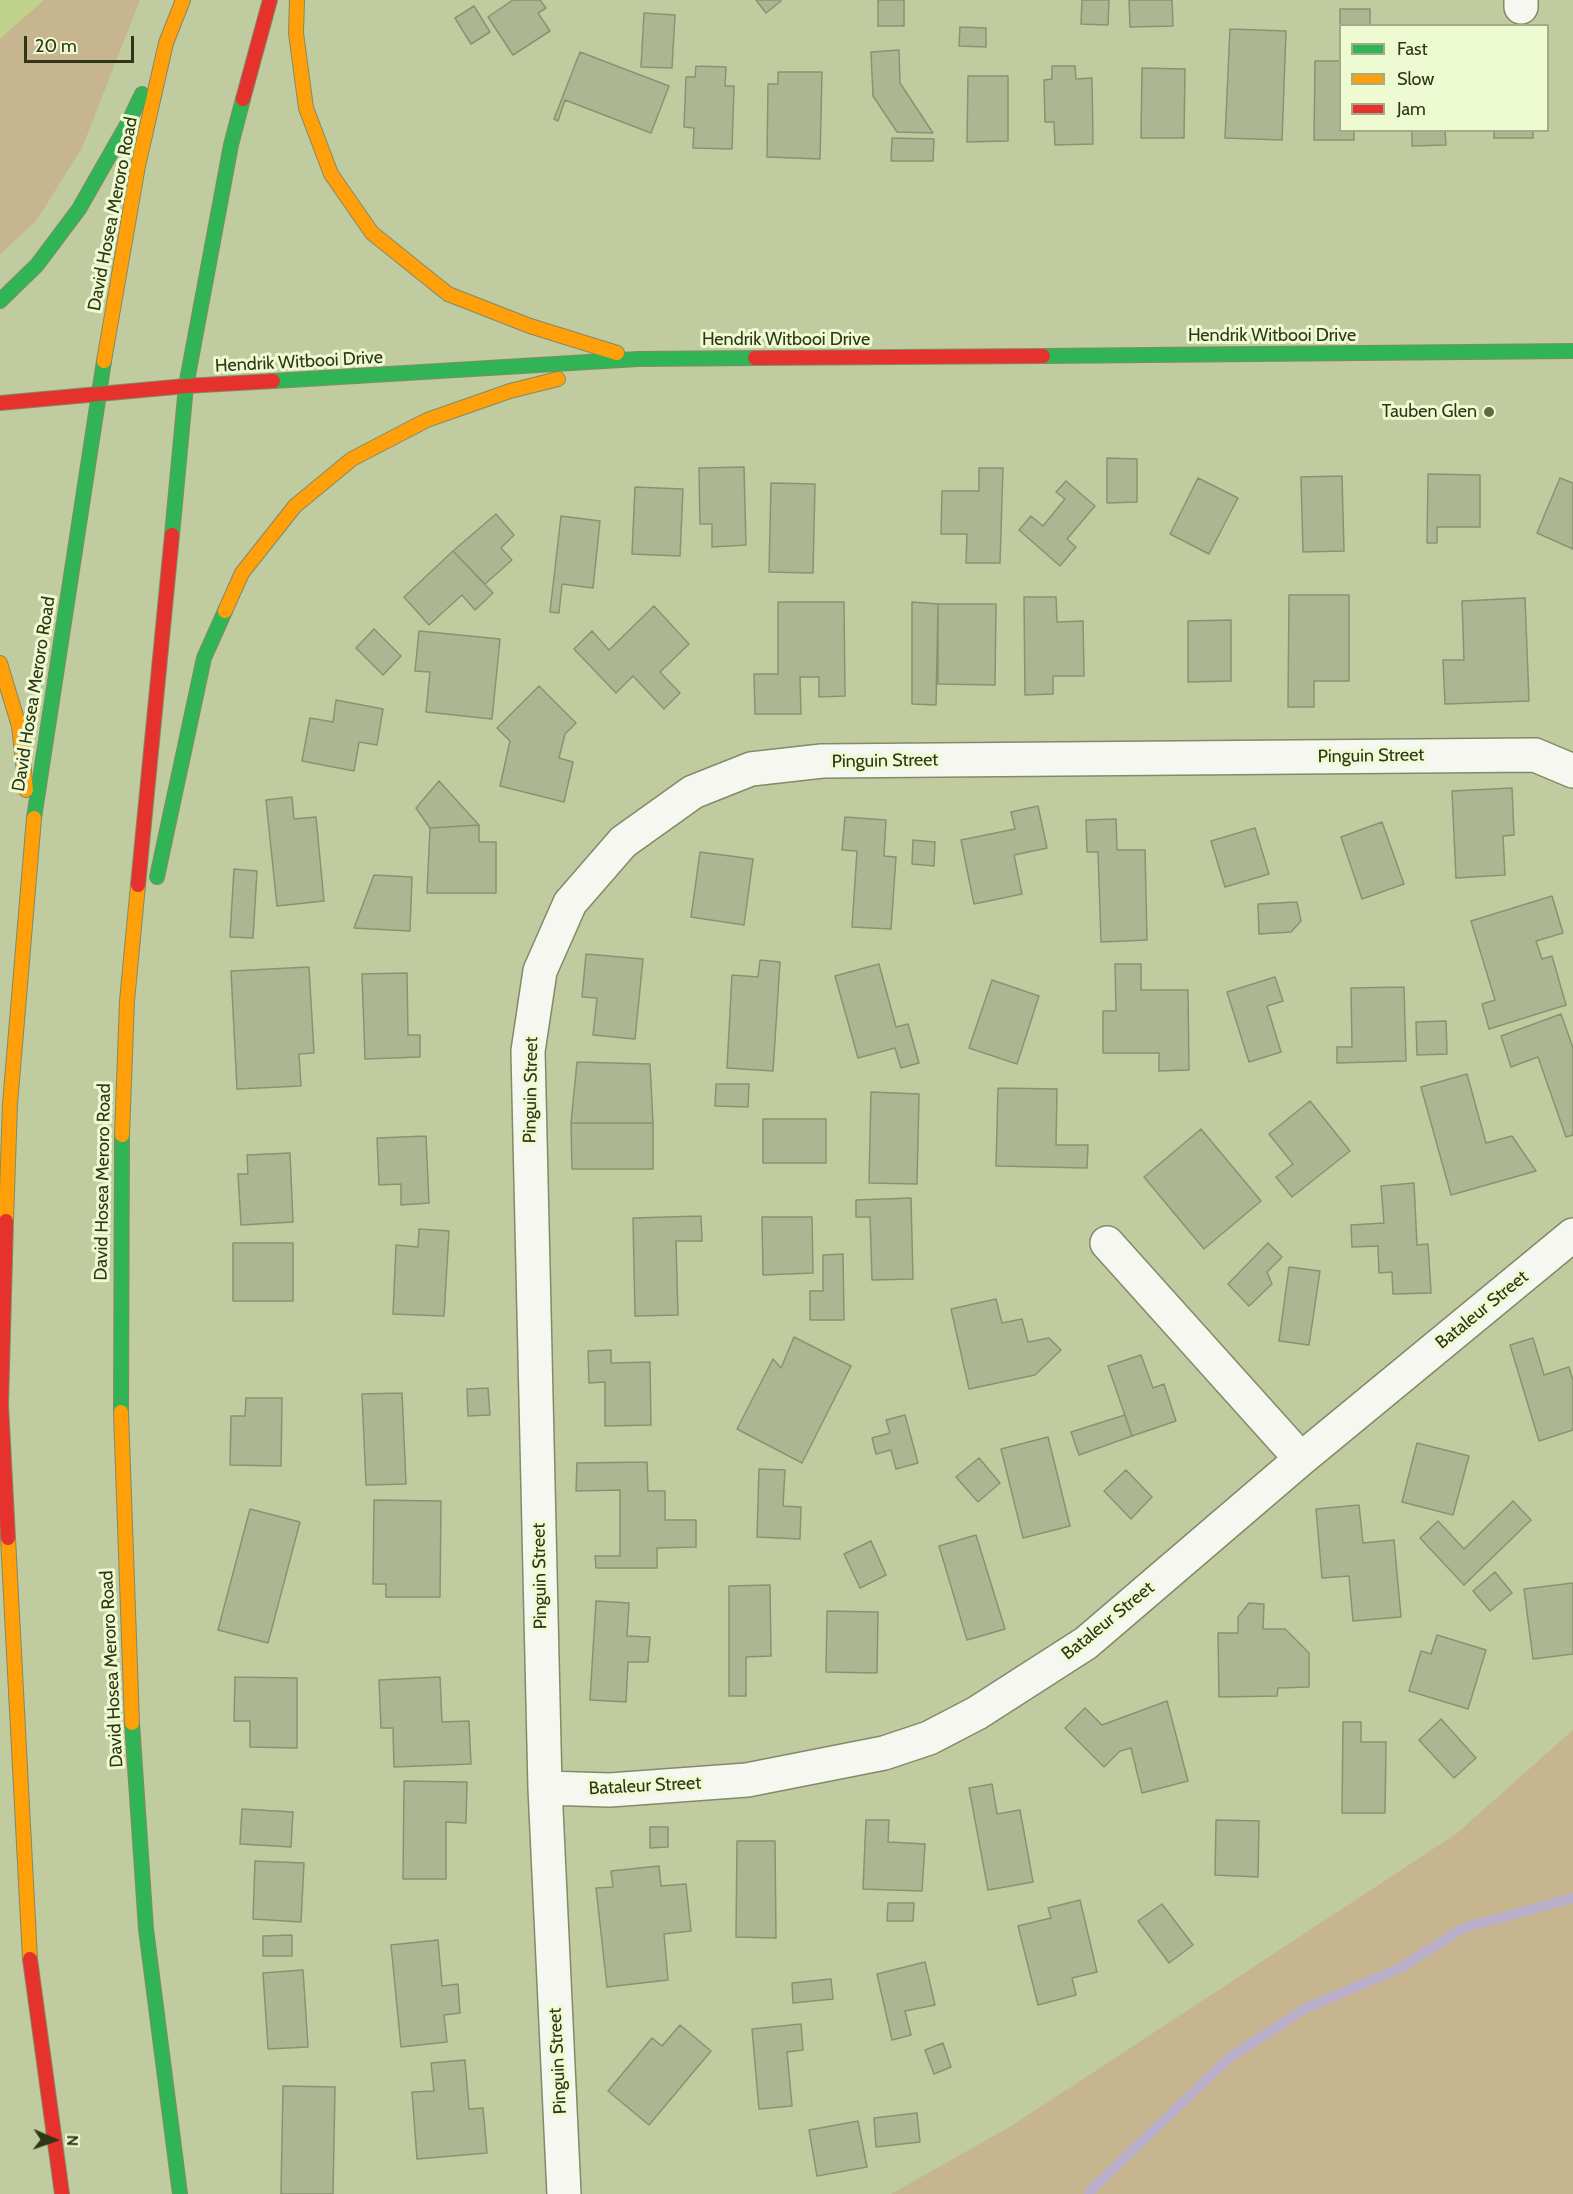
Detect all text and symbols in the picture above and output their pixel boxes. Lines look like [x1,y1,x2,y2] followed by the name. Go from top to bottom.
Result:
[27,24,136,62] scale bar
[1339,24,1549,132] legend
[35,35,77,57] text: 20 m
[1397,38,1428,60] text: Fast
[1397,68,1434,90] text: Slow
[1397,98,1426,120] text: Jam
[84,115,142,313] street label: David Hosea Meroro Road
[1188,325,1356,347] street label: Hendrik Witbooi Drive
[702,329,870,351] street label: Hendrik Witbooi Drive
[214,347,384,377] street label: Hendrik Witbooi Drive
[1382,401,1477,423] place label: Tauben Glen
[1482,405,1496,419] marker: Tauben Glen
[8,595,60,793] street label: David Hosea Meroro Road
[1317,744,1425,768] street label: Pinguin Street
[831,749,939,773] street label: Pinguin Street
[519,1036,543,1144] street label: Pinguin Street
[90,1083,116,1281] street label: David Hosea Meroro Road
[1431,1266,1533,1354] street label: Bataleur Street
[528,1522,552,1630] street label: Pinguin Street
[96,1570,128,1768] street label: David Hosea Meroro Road
[1057,1577,1159,1665] street label: Bataleur Street
[588,1772,702,1800] street label: Bataleur Street
[544,2007,572,2115] street label: Pinguin Street
[24,2110,84,2170] north arrow
[63,2135,82,2147] text: N

